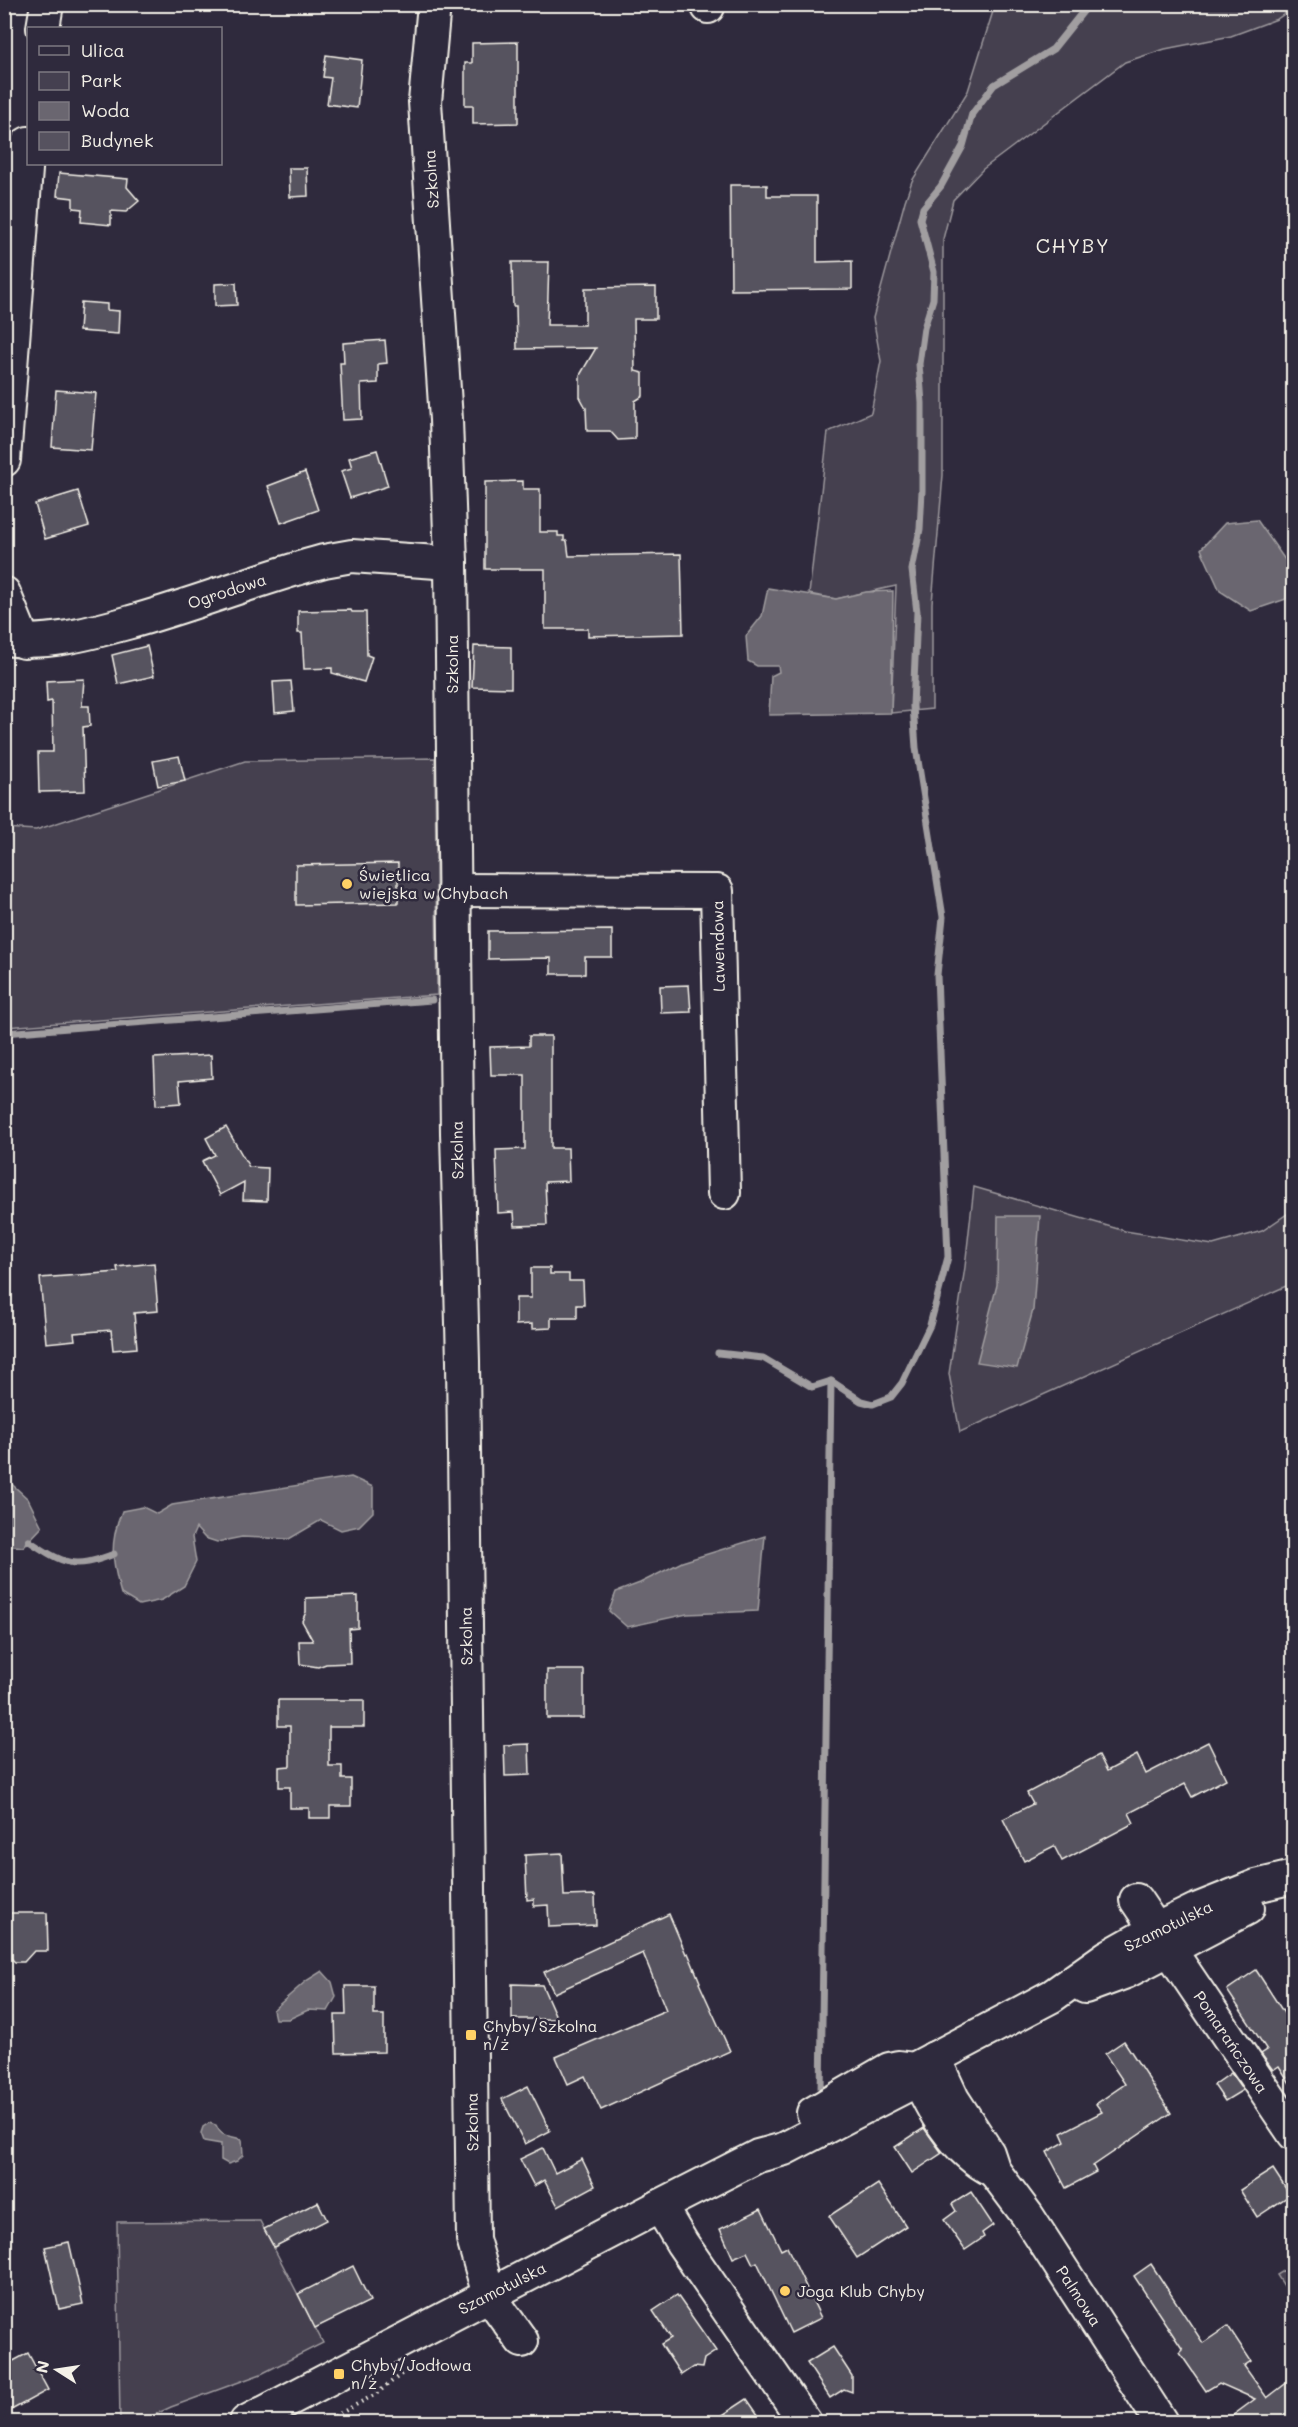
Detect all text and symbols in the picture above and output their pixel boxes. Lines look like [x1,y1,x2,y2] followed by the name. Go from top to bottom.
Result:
[27,27,222,165] legend
[81,38,125,62] text: Ulica
[81,68,122,92] text: Park
[81,98,130,122] text: Woda
[81,128,154,152] text: Budynek
[418,149,443,209] street label: Szkolna
[1036,232,1110,258] district label: CHYBY
[185,568,269,613] street label: Ogrodowa
[441,635,462,693] street label: Szkolna
[359,864,508,903] place label: Świetlica wiejska w Chybach
[340,877,354,891] marker: Świetlica wiejska w Chybach
[706,900,729,992] street label: Lawendowa
[445,1120,468,1180] street label: Szkolna
[454,1606,477,1666] street label: Szkolna
[1120,1895,1216,1956] street label: Szamotulska
[1189,1987,1273,2097] street label: Pomarańczowa
[483,2015,598,2054] place label: Chyby/Szkolna n/ż
[464,2028,478,2042] marker: Chyby/Szkolna n/ż
[460,2092,483,2152] street label: Szkolna
[454,2256,549,2319] street label: Szamotulska
[1052,2261,1107,2330] street label: Palmowa
[797,2280,925,2301] place label: Joga Klub Chyby
[778,2284,792,2298] marker: Joga Klub Chyby
[27,2340,87,2400] north arrow
[351,2354,472,2393] place label: Chyby/Jodłowa n/ż
[30,2359,53,2375] text: N
[332,2367,346,2381] marker: Chyby/Jodłowa n/ż

